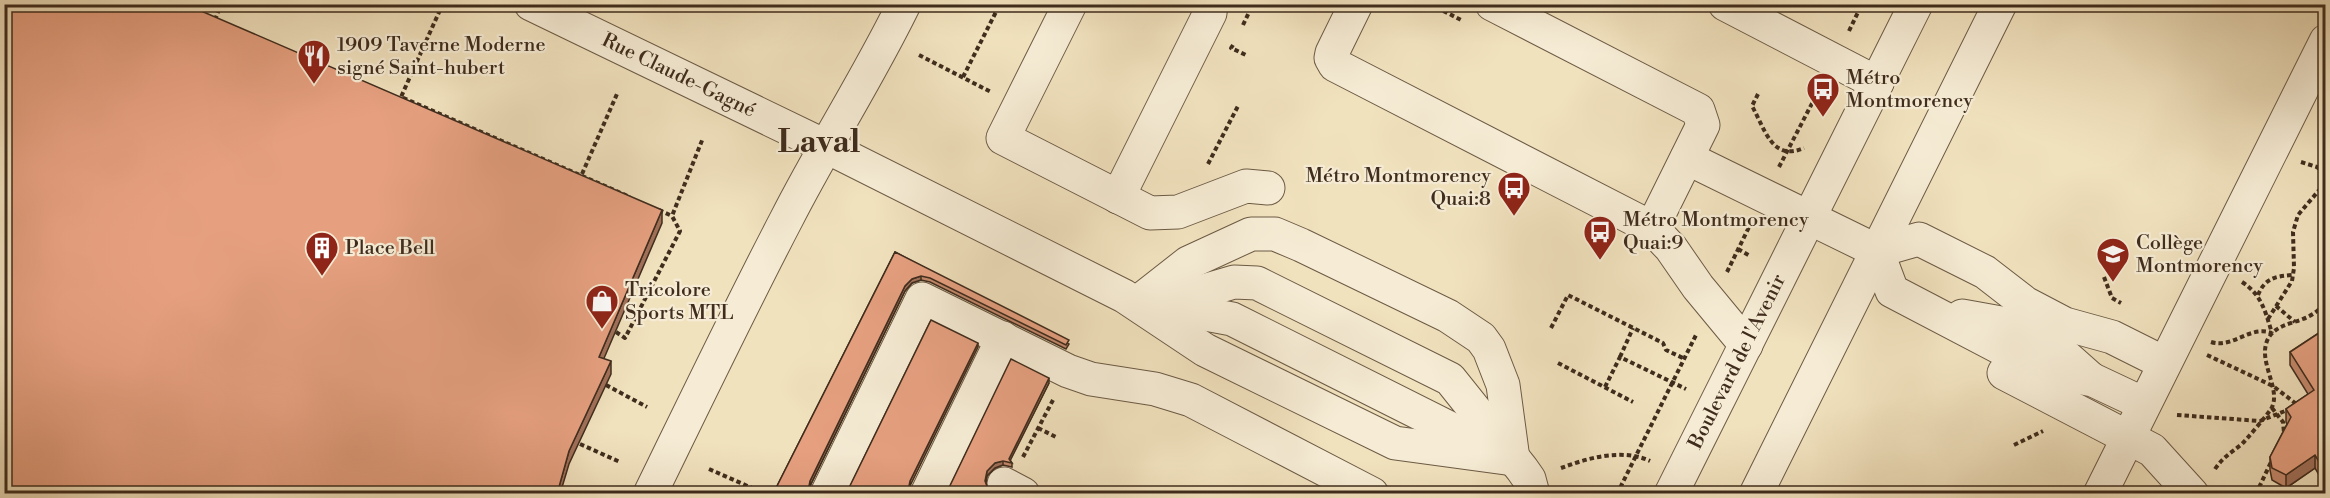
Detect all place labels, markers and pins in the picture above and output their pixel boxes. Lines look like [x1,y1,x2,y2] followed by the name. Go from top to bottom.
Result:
[337,33,546,81] place label: 1909 Taverne Moderne signé Saint-hubert
[296,38,332,85] restaurant icon: 1909 Taverne Moderne signé Saint-hubert
[1846,66,1973,114] place label: Métro Montmorency
[1805,71,1841,118] bus stop icon: Métro Montmorency
[1305,164,1491,212] place label: Métro Montmorency Quai:8
[1496,170,1532,217] bus stop icon: Métro Montmorency Quai:8
[1623,208,1809,256] place label: Métro Montmorency Quai:9
[1582,214,1618,261] bus stop icon: Métro Montmorency Quai:9
[304,230,340,277] building icon: Place Bell
[2136,231,2263,279] place label: Collège Montmorency
[345,236,435,261] place label: Place Bell
[2095,236,2131,283] school or university icon: Collège Montmorency
[625,278,733,326] place label: Tricolore Sports MTL
[584,283,620,330] shop icon: Tricolore Sports MTL

